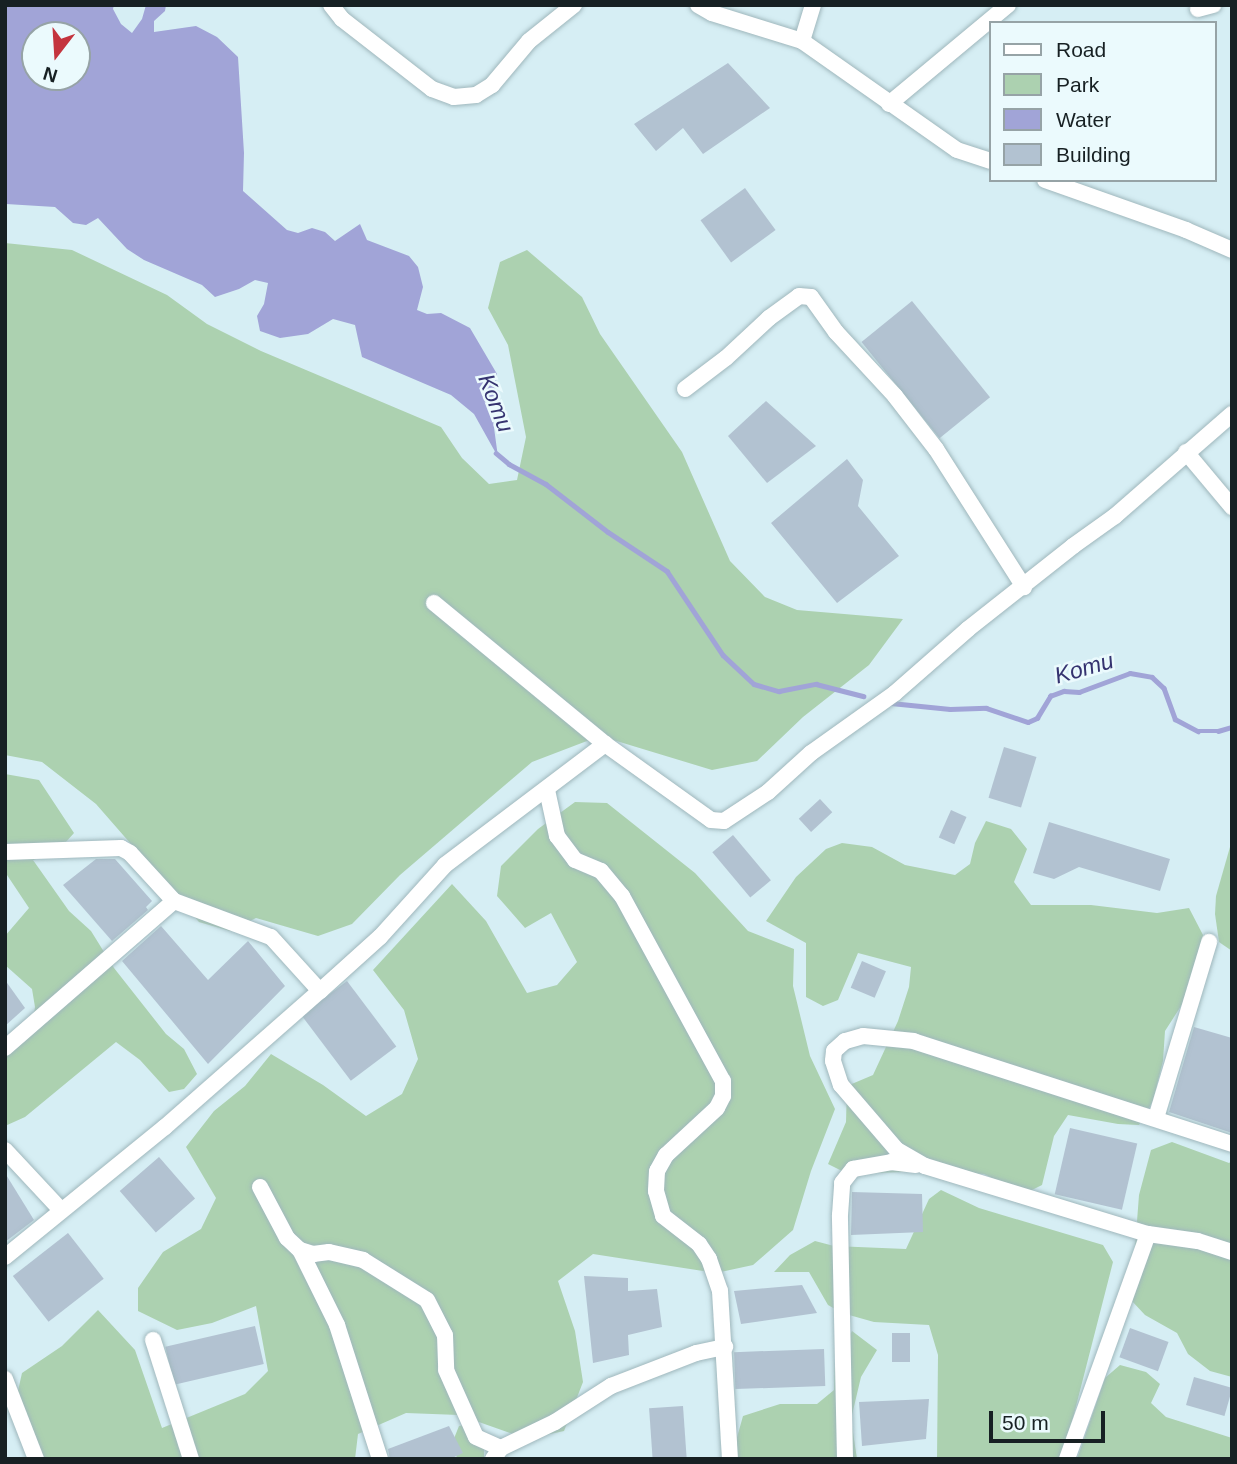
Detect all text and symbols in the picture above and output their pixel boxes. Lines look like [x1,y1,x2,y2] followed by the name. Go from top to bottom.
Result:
[21,21,91,91] north arrow
[988,21,1216,182] legend
[1056,38,1106,61] text: Road
[41,63,60,87] text: N
[1056,73,1099,96] text: Park
[1056,108,1111,131] text: Water
[1056,143,1131,166] text: Building
[472,370,520,436] water label: Komu
[1051,646,1117,690] water label: Komu
[992,1398,1108,1442] scale bar
[1002,1411,1049,1434] text: 50 m

